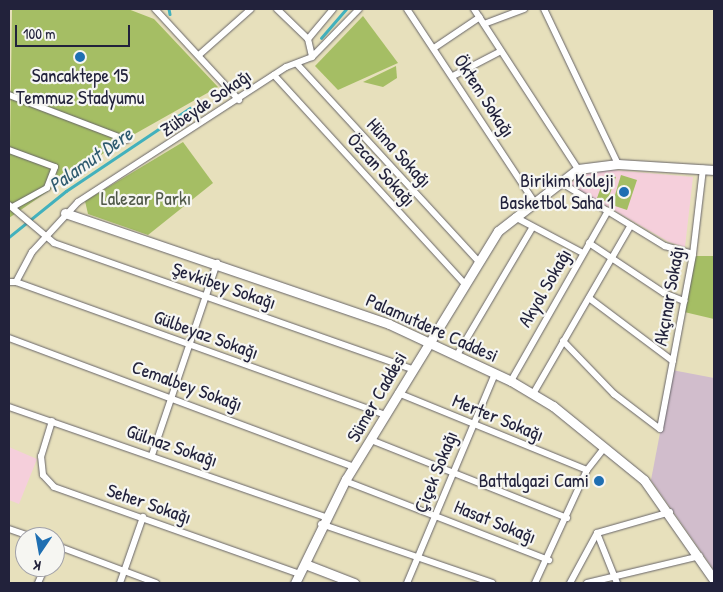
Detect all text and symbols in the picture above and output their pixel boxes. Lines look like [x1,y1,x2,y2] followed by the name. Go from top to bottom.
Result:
[18,15,132,47] scale bar
[23,23,56,44] text: 100 m
[449,50,519,142] street label: Öktem Sokağı
[74,51,86,63] marker: Sancaktepe 15 Temmuz Stadyumu
[156,64,256,142] street label: Zübeyde Sokağı
[16,65,144,109] place label: Sancaktepe 15 Temmuz Stadyumu
[362,114,436,192] street label: Hüma Sokağı
[43,121,137,197] water label: Palamut Dere
[342,129,420,211] street label: Özcan Sokağı
[500,170,614,214] place label: Birikim Koleji Basketbol Saha 1
[618,186,630,198] marker: Birikim Koleji Basketbol Saha 1
[101,188,191,210] park label: Lalezar Parkı
[649,244,689,348] street label: Akçınar Sokağı
[513,245,577,331] street label: Akyol Sokağı
[169,258,279,314] street label: Şevkibey Sokağı
[362,289,502,367] street label: Palamutdere Caddesi
[151,306,261,364] street label: Gülbeyaz Sokağı
[342,348,412,446] street label: Sümer Caddesi
[129,356,245,416] street label: Cemalbey Sokağı
[449,389,547,447] street label: Merter Sokağı
[124,420,220,472] street label: Gülnaz Sokağı
[409,428,463,516] street label: Çiçek Sokağı
[479,470,589,492] place label: Battalgazi Cami
[593,475,605,487] marker: Battalgazi Cami
[104,479,194,529] street label: Seher Sokağı
[451,495,539,549] street label: Hasat Sokağı
[15,527,65,577] north arrow
[31,556,43,576] text: K

